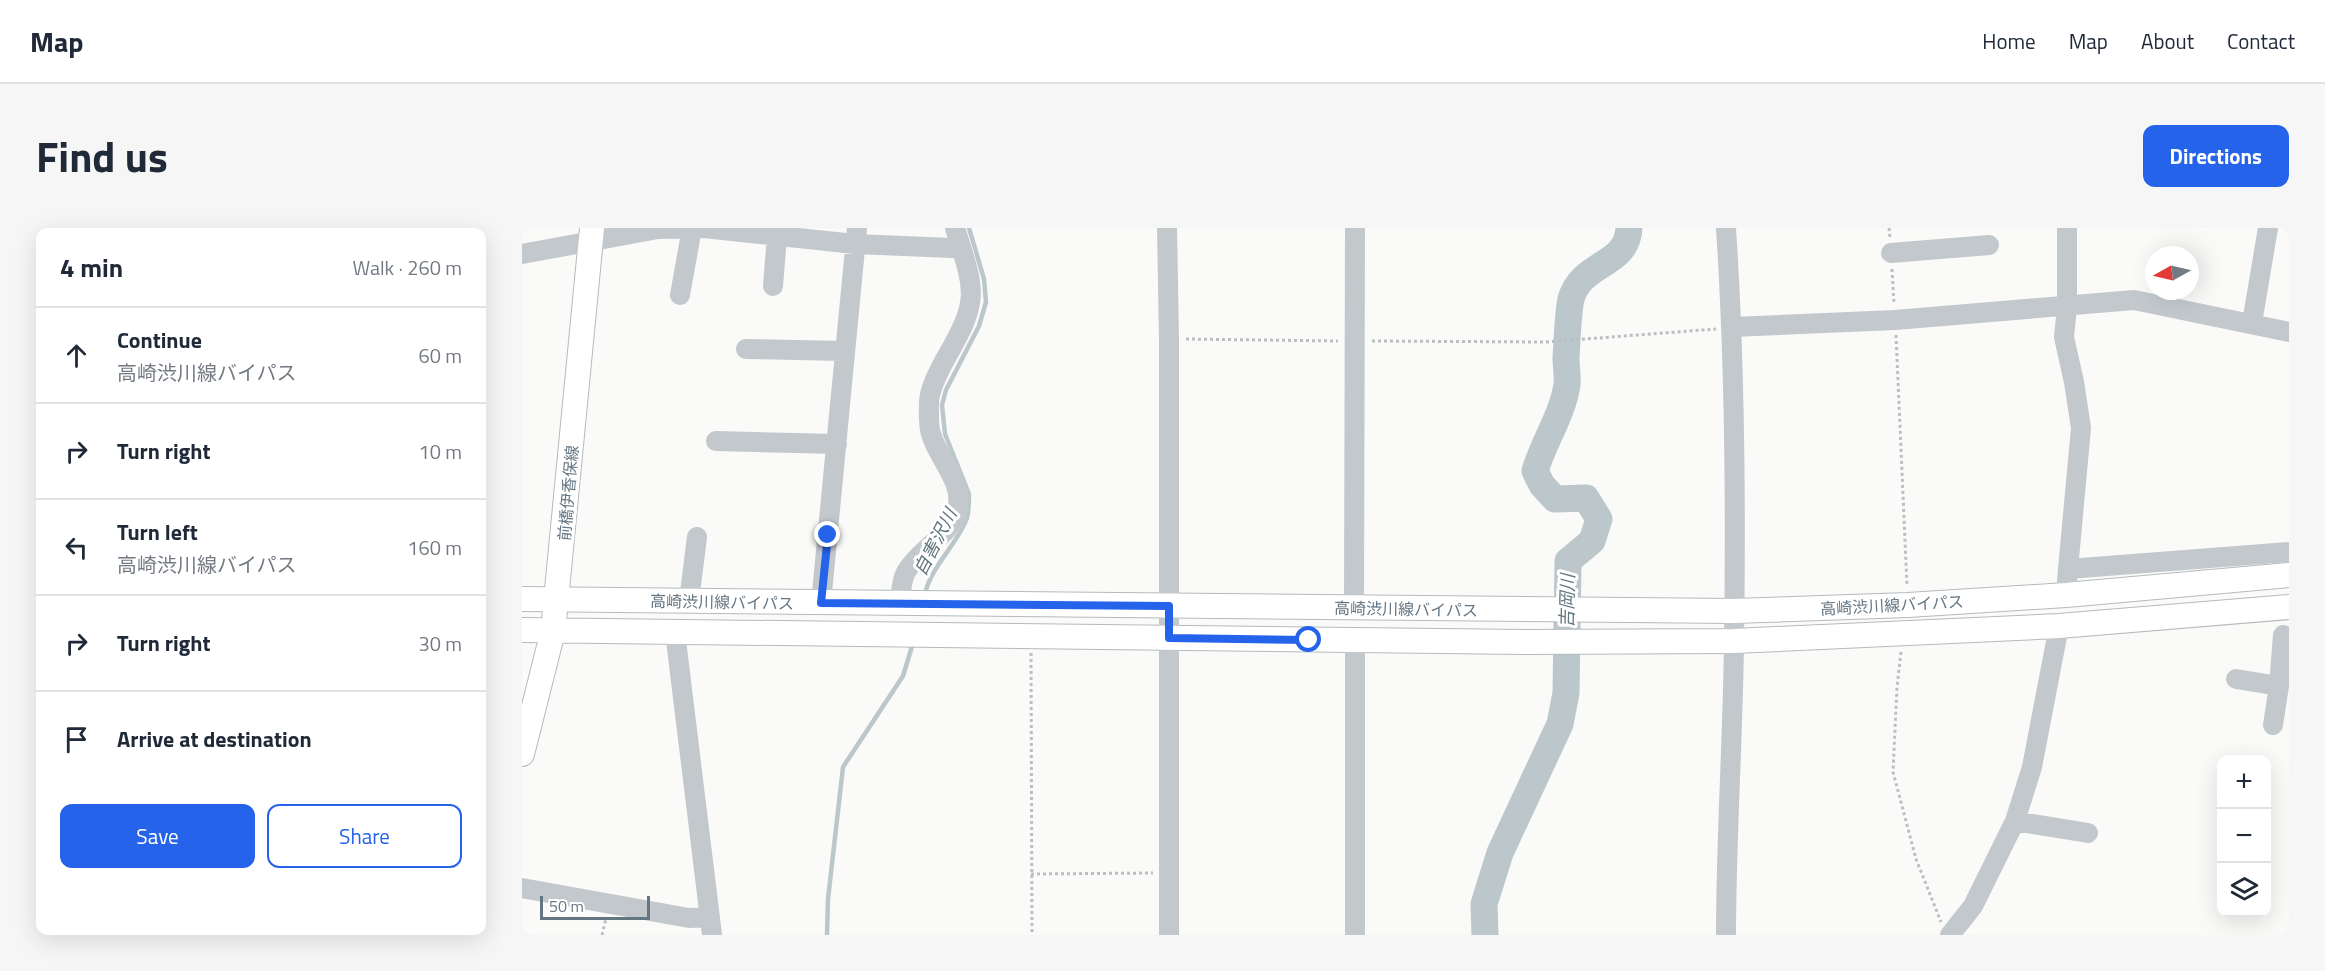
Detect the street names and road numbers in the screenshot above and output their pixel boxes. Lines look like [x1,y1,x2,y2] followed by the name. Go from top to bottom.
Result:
[552,444,584,542] street label: 前橋伊香保線
[650,589,794,615] street label: 高崎渋川線バイパス
[1820,589,1964,621] street label: 高崎渋川線バイパス
[1334,596,1478,622] street label: 高崎渋川線バイパス

